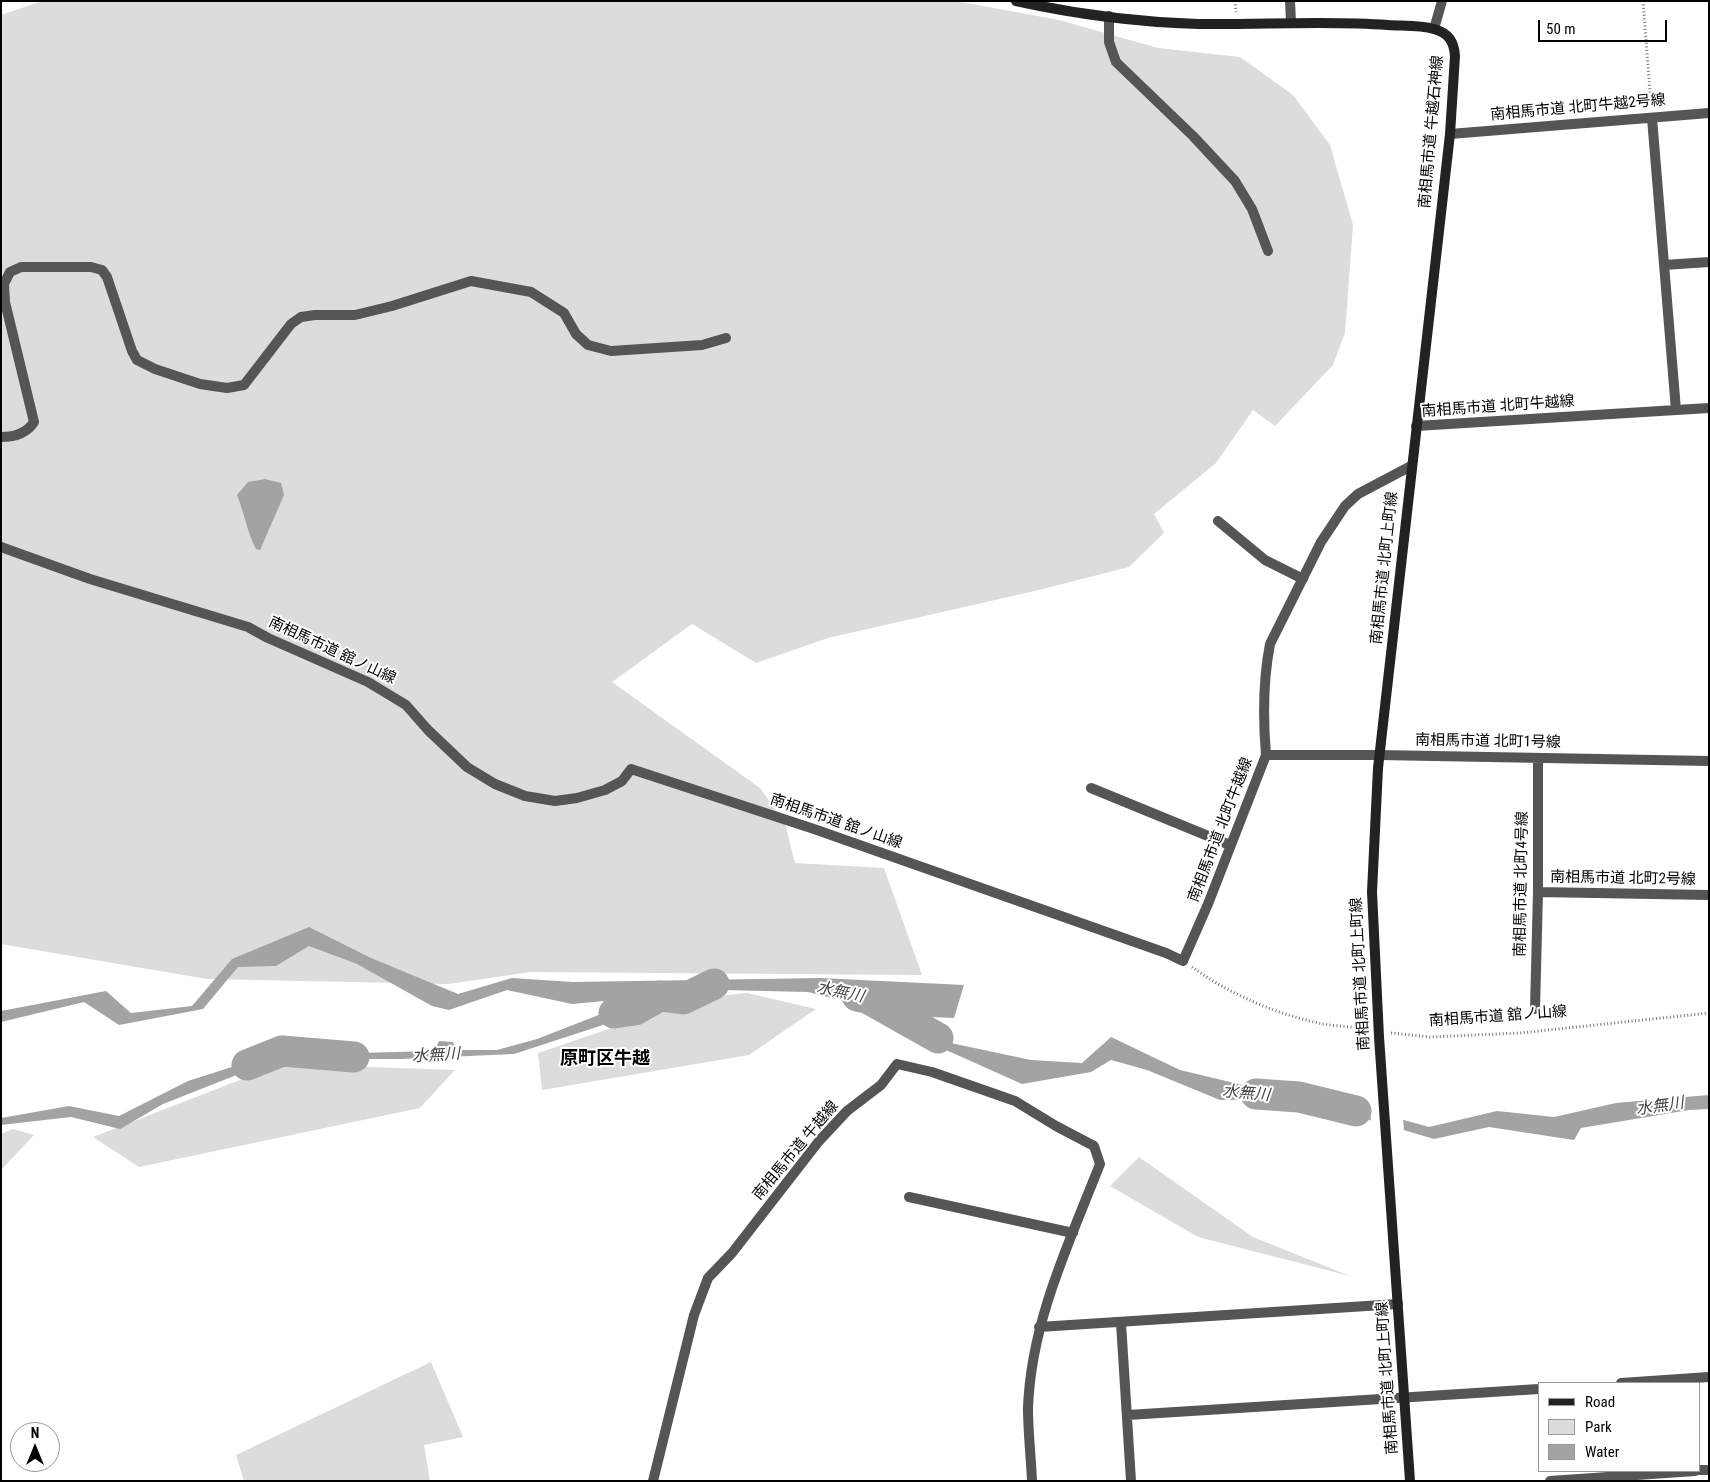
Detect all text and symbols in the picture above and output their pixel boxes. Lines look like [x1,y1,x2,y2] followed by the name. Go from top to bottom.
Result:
[1540,10,1669,42] scale bar
[1546,20,1576,38] text: 50 m
[1416,55,1448,209] street label: 南相馬市道 牛越石神線
[1490,91,1666,125] street label: 南相馬市道 北町牛越2号線
[1421,393,1575,421] street label: 南相馬市道 北町牛越線
[1368,491,1402,645] street label: 南相馬市道 北町上町線
[265,614,399,688] street label: 南相馬市道 舘ノ山線
[1415,732,1561,752] street label: 南相馬市道 北町1号線
[1185,755,1257,905] street label: 南相馬市道 北町牛越線
[768,791,904,853] street label: 南相馬市道 舘ノ山線
[1512,811,1532,957] street label: 南相馬市道 北町4号線
[1550,869,1696,889] street label: 南相馬市道 北町2号線
[1348,897,1374,1051] street label: 南相馬市道 北町上町線
[815,979,865,1007] water label: 水無川
[1428,1003,1568,1031] street label: 南相馬市道 舘ノ山線
[412,1045,460,1067] water label: 水無川
[560,1048,650,1070] district label: 原町区牛越
[1221,1082,1271,1106] water label: 水無川
[1635,1094,1685,1120] water label: 水無川
[749,1098,843,1204] street label: 南相馬市道 牛越線
[1374,1301,1402,1455] street label: 南相馬市道 北町上町線
[1538,1382,1700,1472] legend
[1585,1393,1615,1411] text: Road
[1585,1418,1612,1436] text: Park
[10,1422,60,1472] north arrow
[31,1425,39,1441] text: N
[1585,1443,1619,1461] text: Water

